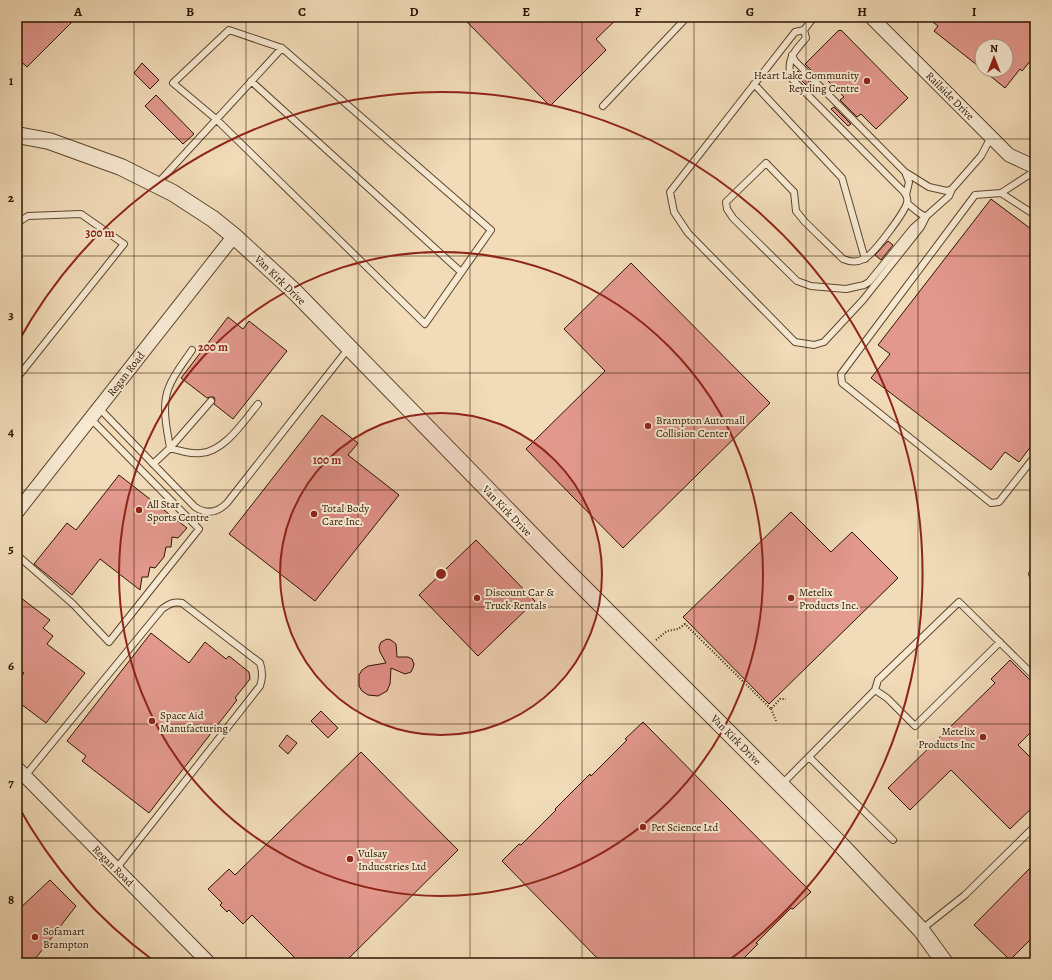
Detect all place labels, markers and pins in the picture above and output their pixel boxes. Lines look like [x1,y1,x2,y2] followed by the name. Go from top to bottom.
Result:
[754,68,859,96] place label: Heart Lake Community Reycling Centre
[862,76,872,86] marker: Heart Lake Community Reycling Centre
[656,413,745,441] place label: Brampton Automall Collision Center
[643,421,653,431] marker: Brampton Automall Collision Center
[146,497,209,525] place label: All Star Sports Centre
[322,501,369,529] place label: Total Body Care Inc.
[134,505,144,515] marker: All Star Sports Centre
[309,509,319,519] marker: Total Body Care Inc.
[434,567,448,581] centre of rings
[485,585,554,613] place label: Discount Car & Truck Rentals
[799,585,859,613] place label: Metelix Products Inc.
[472,593,482,603] marker: Discount Car & Truck Rentals
[786,593,796,603] marker: Metelix Products Inc.
[160,708,229,736] place label: Space Aid Manufacturing
[147,716,157,726] marker: Space Aid Manufacturing
[918,724,976,752] place label: Metelix Products Inc
[978,732,988,742] marker: Metelix Products Inc
[651,820,718,835] place label: Pet Science Ltd
[638,822,648,832] marker: Pet Science Ltd
[357,846,427,874] place label: Vulsay Inducstries Ltd
[345,854,355,864] marker: Vulsay Inducstries Ltd
[43,924,89,952] place label: Sofamart Brampton
[30,932,40,942] marker: Sofamart Brampton

